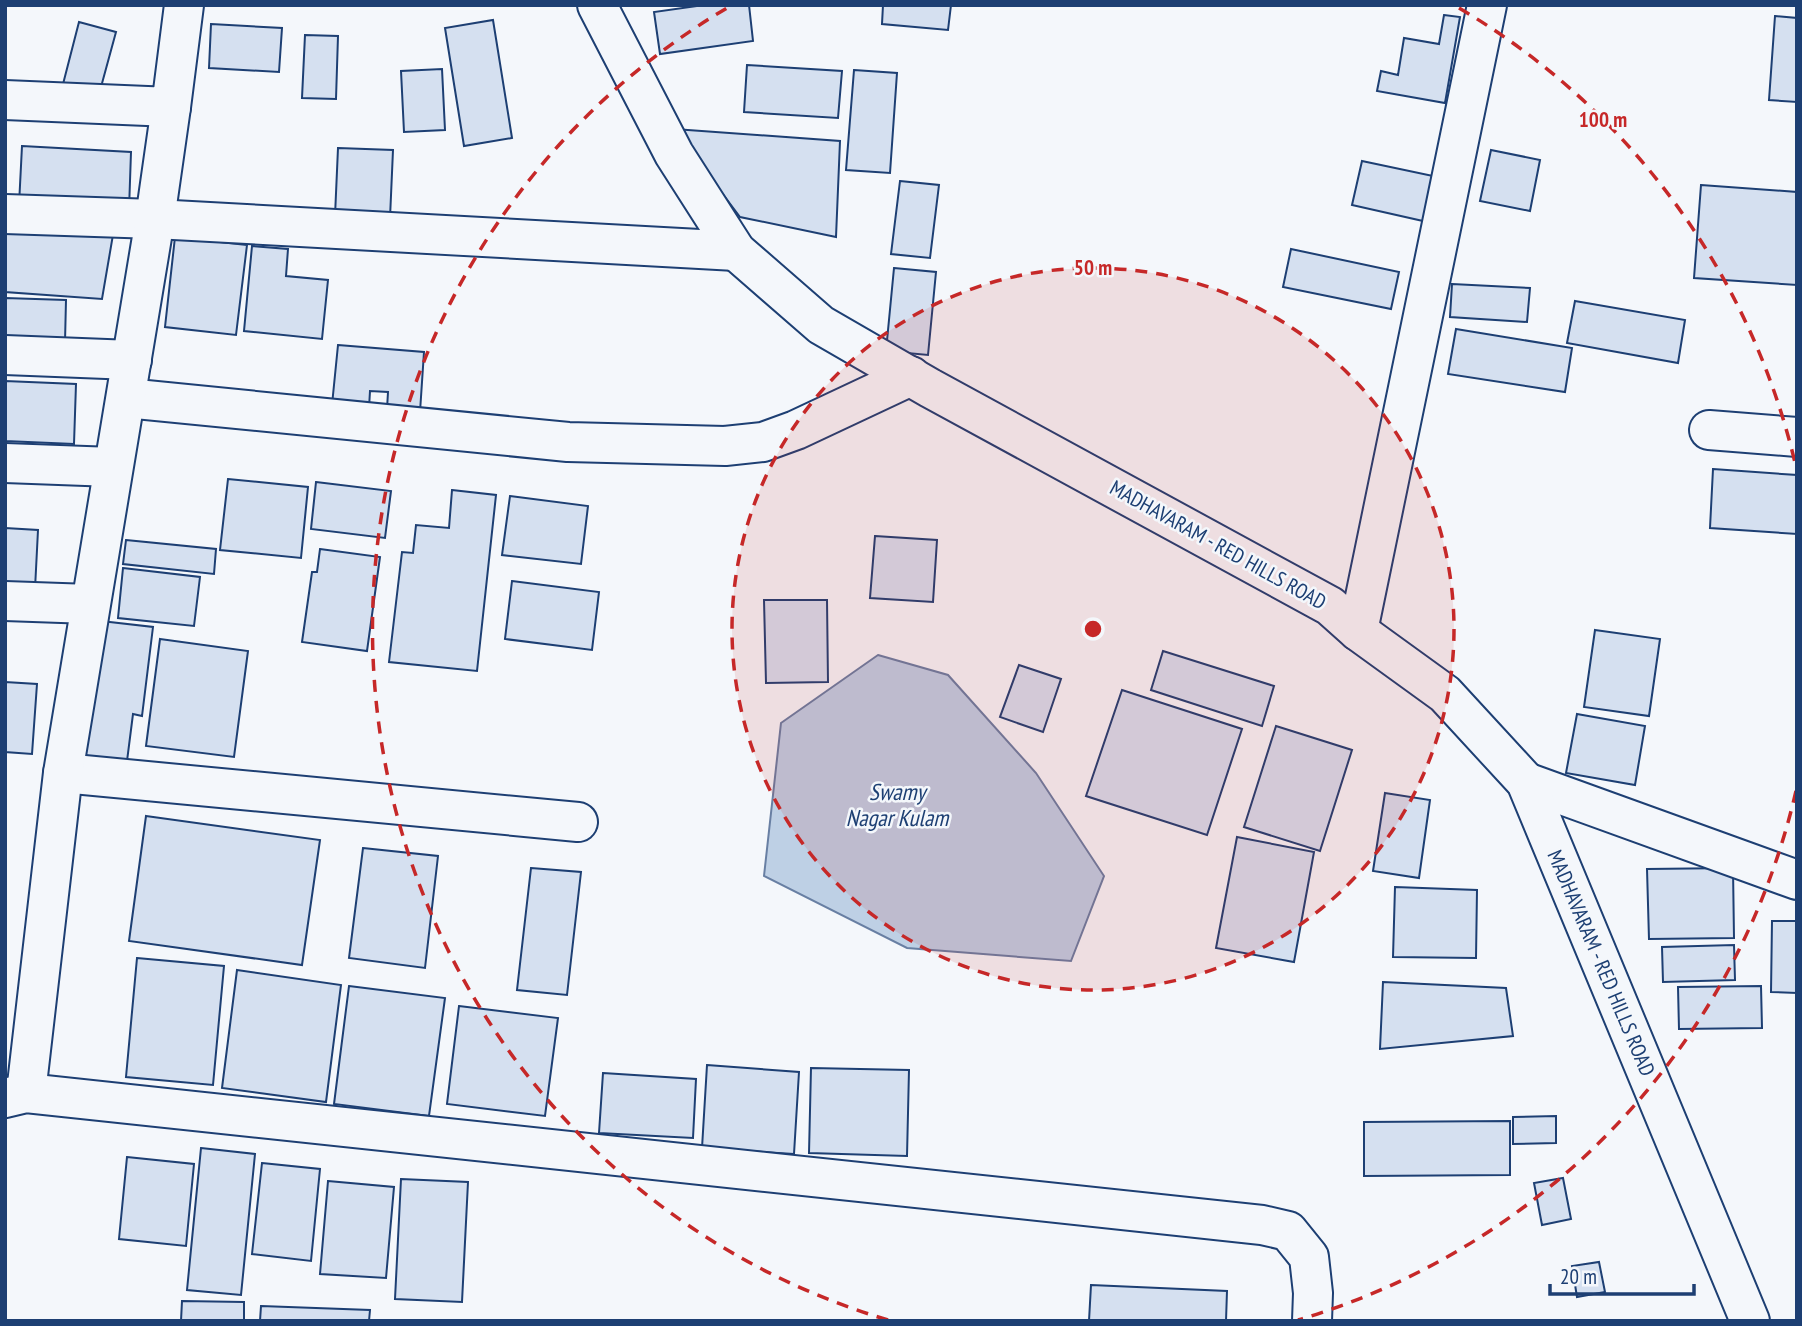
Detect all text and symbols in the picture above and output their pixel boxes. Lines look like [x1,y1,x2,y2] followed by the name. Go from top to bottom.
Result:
[1579,106,1627,133] text: 100 m
[1074,254,1112,281] text: 50 m
[1105,474,1331,615] street label: MADHAVARAM - RED HILLS ROAD
[1081,617,1105,641] centre of rings
[846,777,950,832] water label: Swamy Nagar Kulam
[1542,846,1661,1080] street label: MADHAVARAM - RED HILLS ROAD
[1550,1252,1694,1296] scale bar
[1560,1263,1597,1290] text: 20 m

